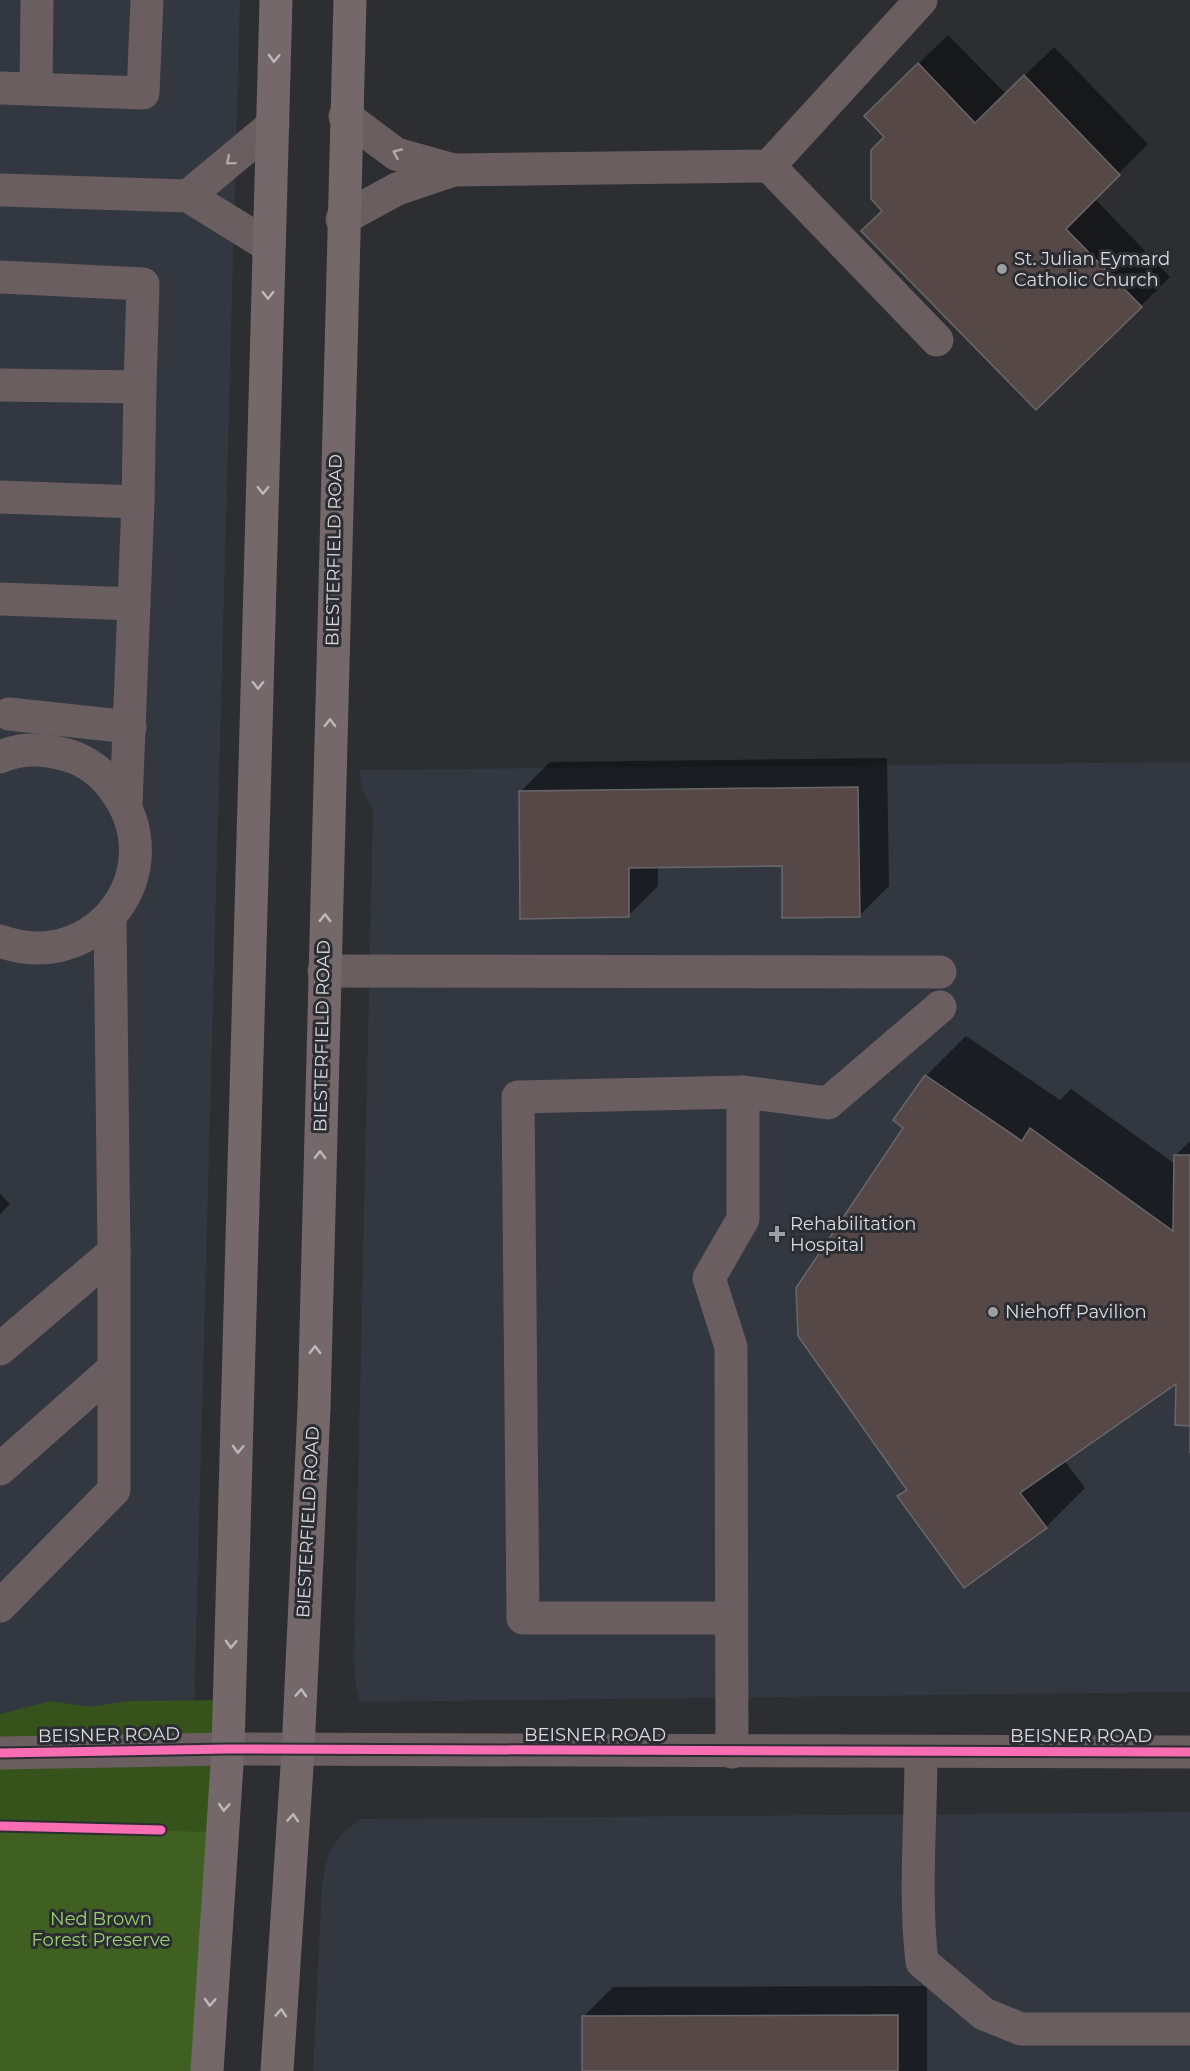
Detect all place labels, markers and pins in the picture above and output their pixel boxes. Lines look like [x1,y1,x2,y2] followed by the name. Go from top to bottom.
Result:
[1014,248,1170,291] place label: St. Julian Eymard Catholic Church
[995,262,1009,276] marker: St. Julian Eymard Catholic Church
[790,1213,916,1256] place label: Rehabilitation Hospital
[768,1225,786,1243] marker: Rehabilitation Hospital
[1005,1301,1147,1323] place label: Niehoff Pavilion
[986,1305,1000,1319] marker: Niehoff Pavilion

